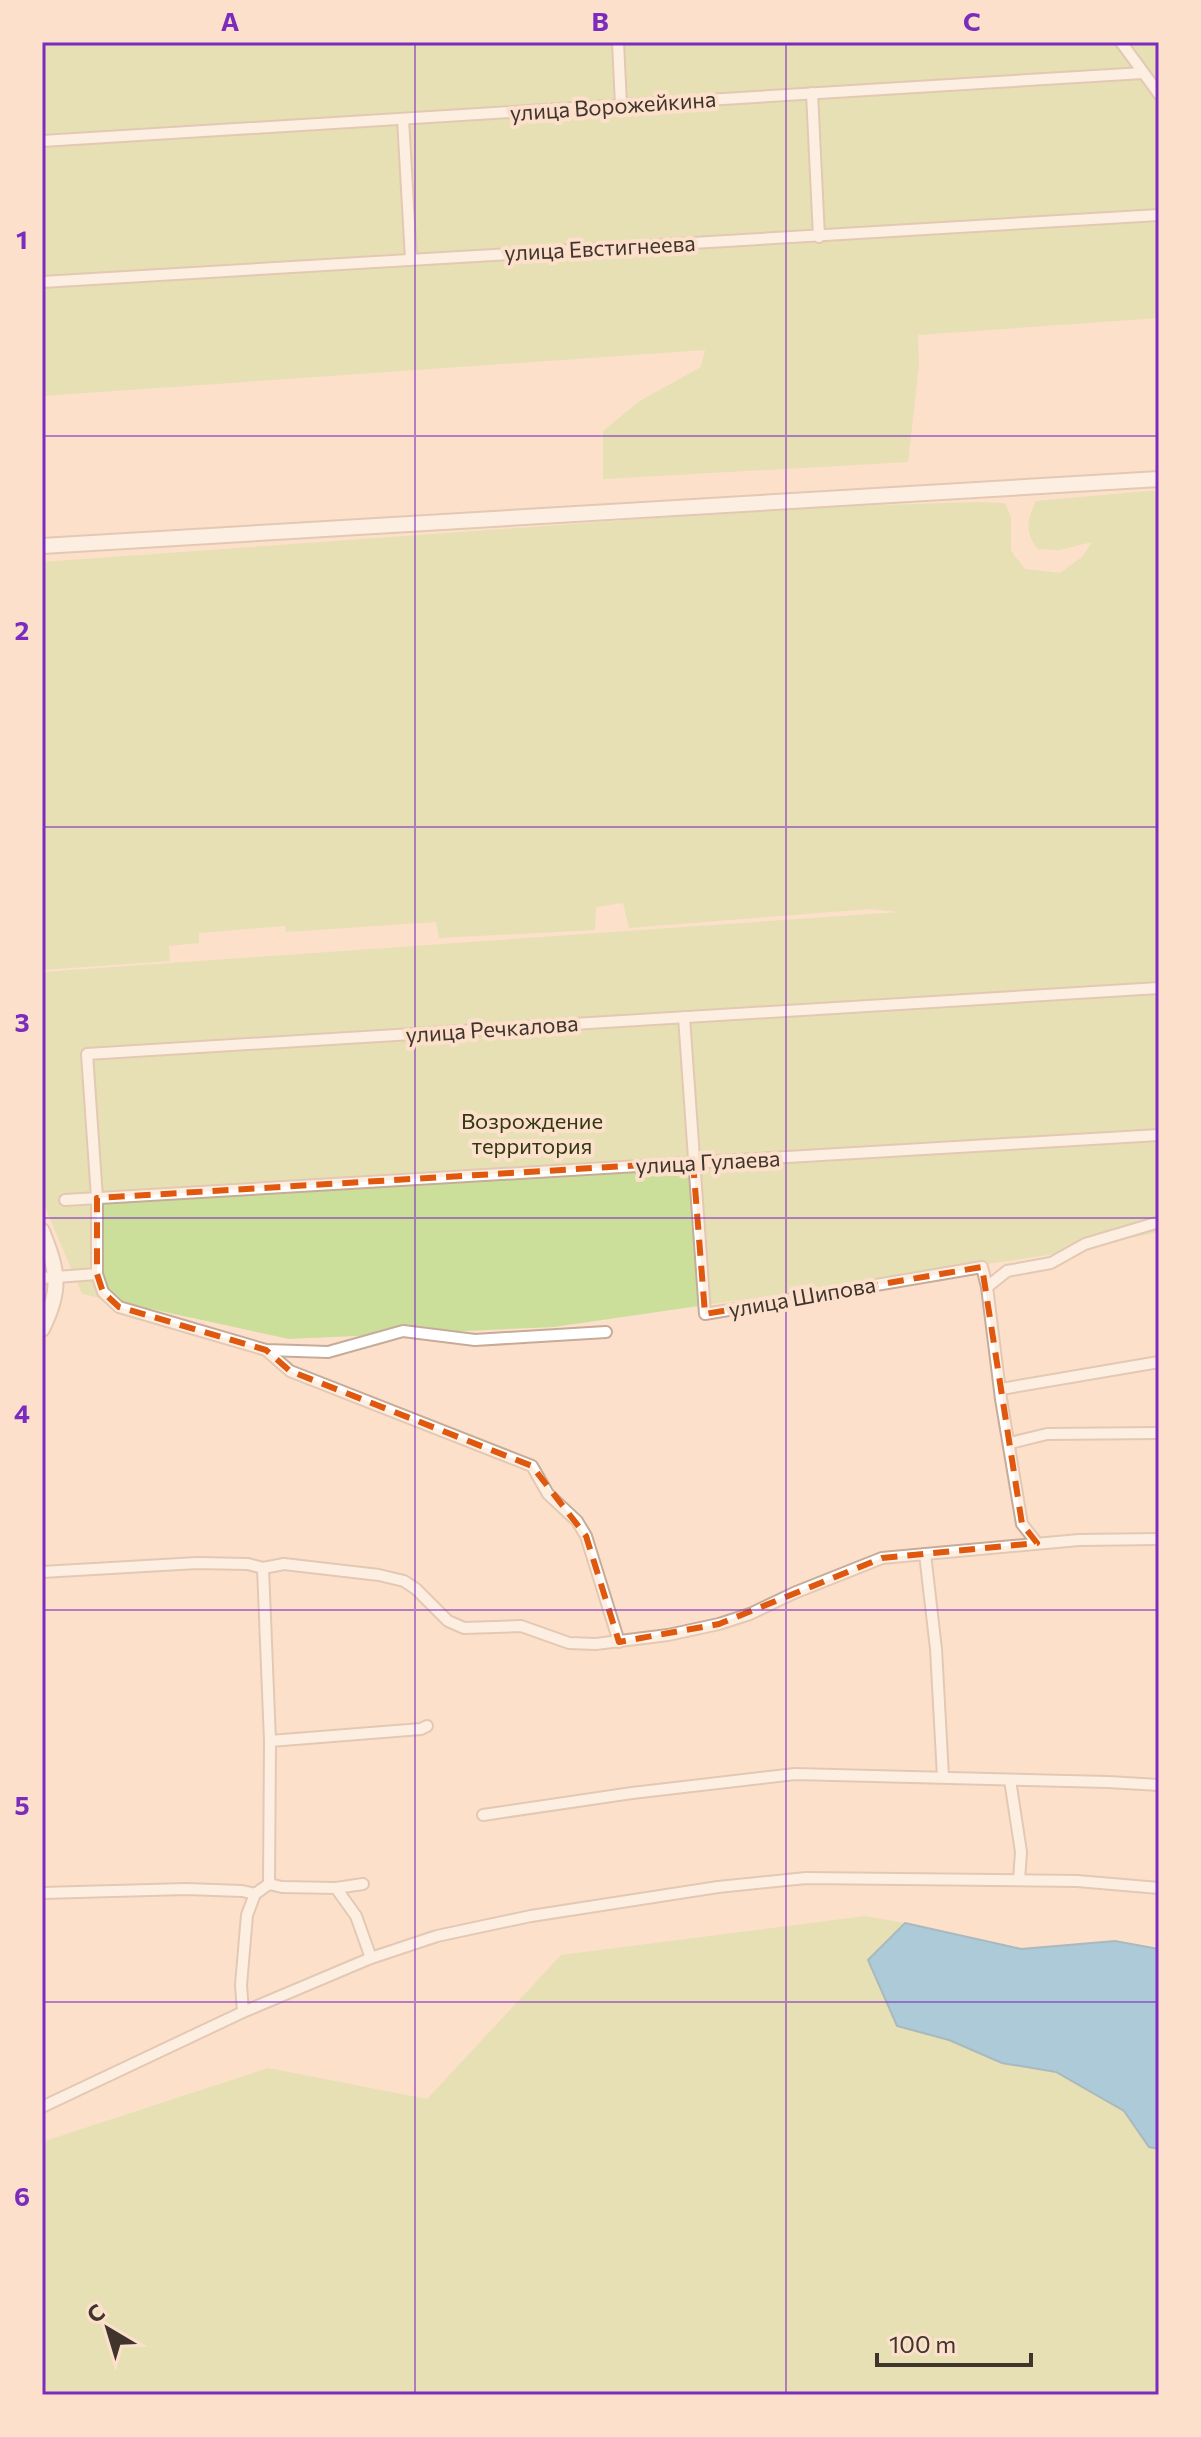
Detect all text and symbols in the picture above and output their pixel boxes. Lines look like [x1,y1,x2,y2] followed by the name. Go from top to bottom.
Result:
[221,5,240,36] text: A
[591,5,609,36] text: B
[963,5,981,36] text: C
[509,85,717,126] street label: улица Ворожейкина
[16,223,28,254] text: 1
[504,229,696,266] street label: улица Евстигнеева
[15,614,29,645] text: 2
[14,1006,30,1037] text: 3
[405,1009,579,1048] street label: улица Речкалова
[461,1107,603,1159] park label: Возрождение территория
[635,1144,781,1179] street label: улица Гулаева
[726,1270,878,1323] street label: улица Шипова
[14,1397,30,1428] text: 4
[14,1789,30,1820] text: 5
[14,2180,30,2211] text: 6
[68,2289,148,2369] north arrow
[81,2298,110,2328] text: С
[877,2317,1031,2367] scale bar
[889,2329,956,2358] text: 100 m

